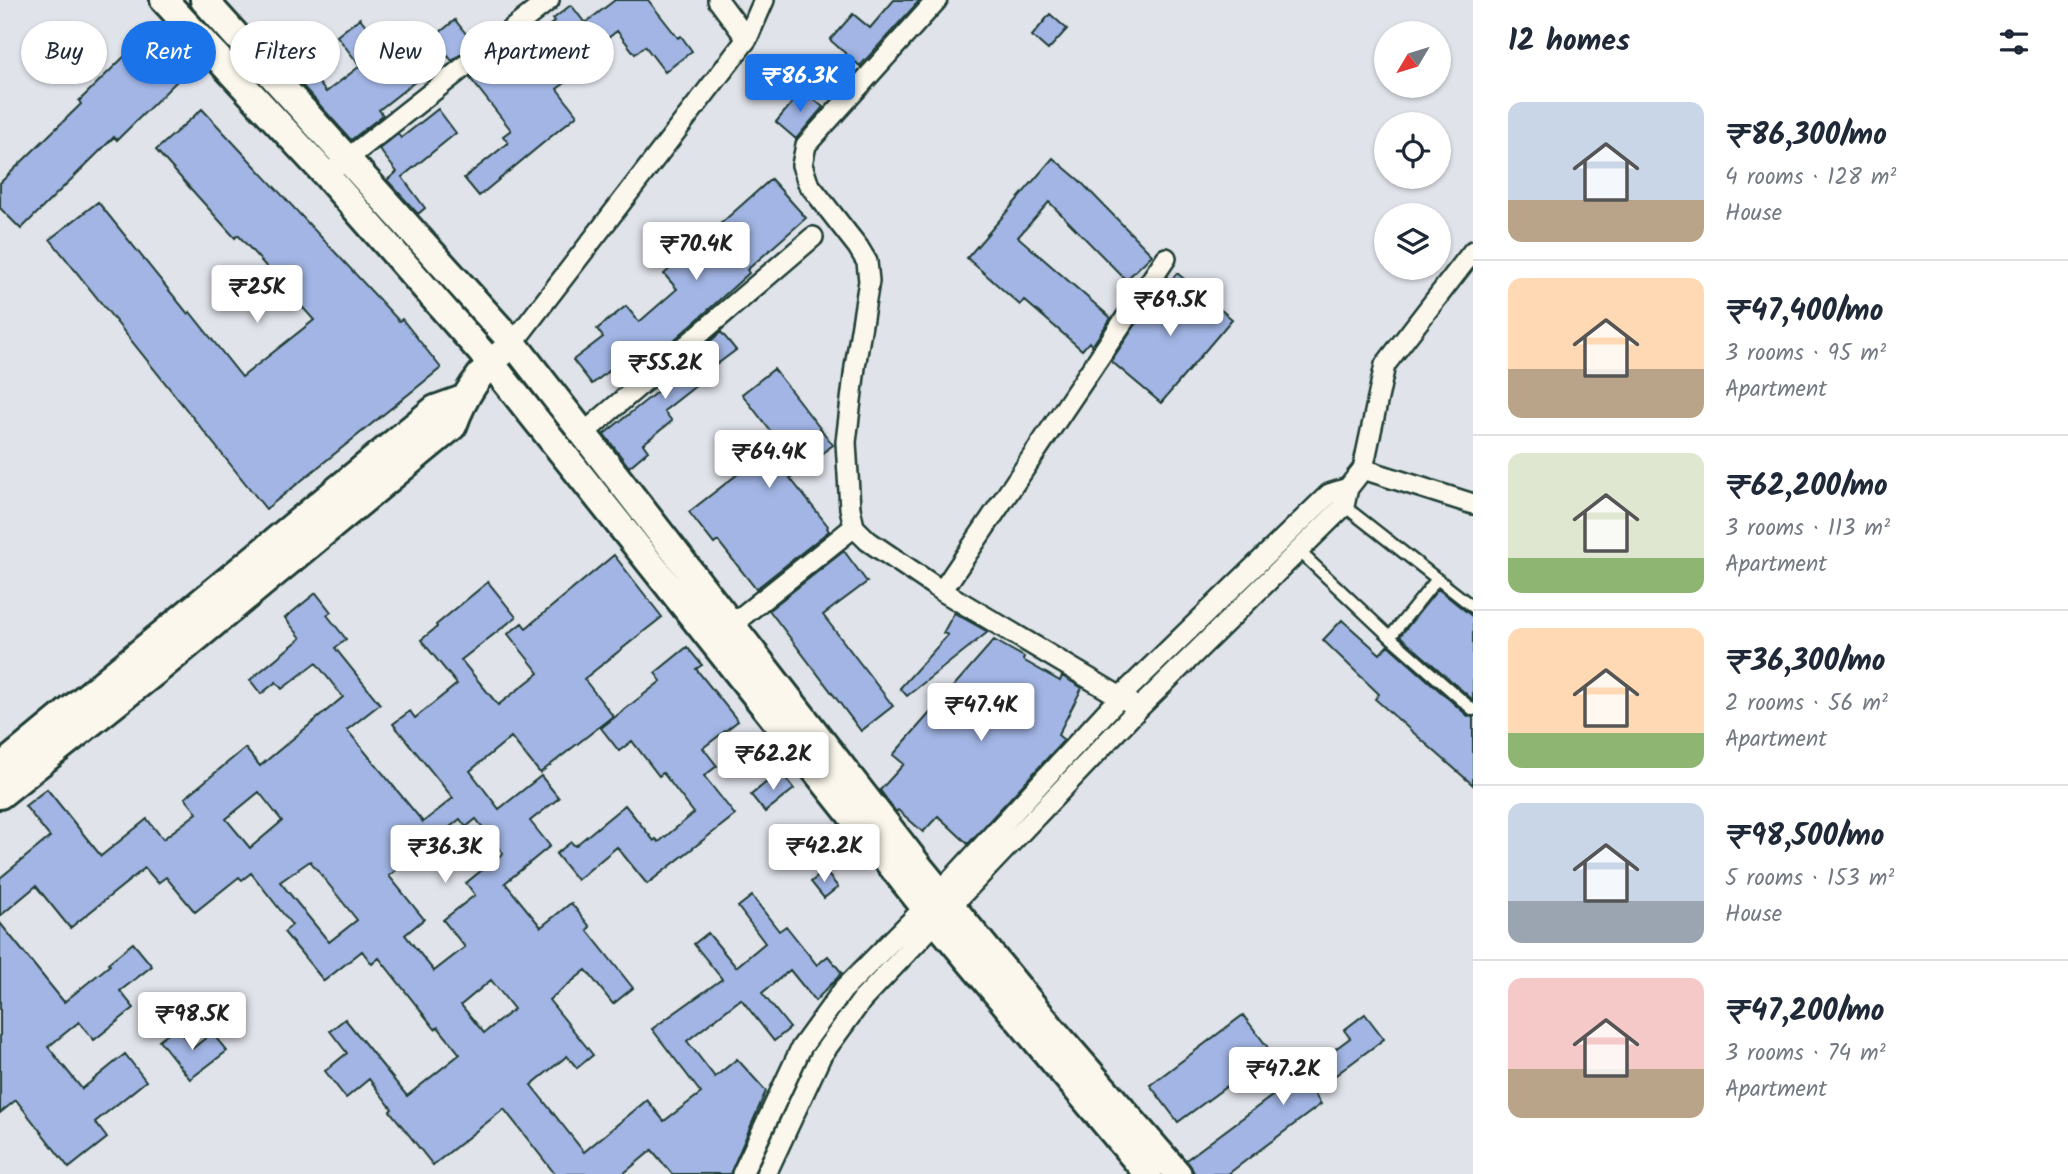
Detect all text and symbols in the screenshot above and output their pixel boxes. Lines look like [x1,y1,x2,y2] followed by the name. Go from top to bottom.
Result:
[1508,18,1630,66] text: 12 homes
[21,21,107,84] chip: Buy
[121,21,216,84] chip: Rent
[230,21,340,84] chip: Filters
[354,21,446,84] chip: New
[460,21,614,84] chip: Apartment
[1374,21,1451,98] north arrow
[1374,21,1451,280] map controls
[1995,23,2033,61] icon: filters
[743,54,857,114] pin: ₹86.3K
[761,59,839,95] text: ₹86.3K
[1374,112,1451,189] button: locate
[1725,112,1887,160] text: ₹86,300/mo
[1564,130,1648,214] icon: home
[1725,160,1896,196] text: 4 rooms · 128 m²
[1725,196,1782,232] text: House
[1374,203,1451,280] button: layers
[639,222,753,282] pin: ₹70.4K
[659,227,733,263] text: ₹70.4K
[216,266,298,325] pin: ₹25K
[228,270,286,306] text: ₹25K
[1113,278,1227,338] pin: ₹69.5K
[1132,283,1208,319] text: ₹69.5K
[1725,288,1883,336] text: ₹47,400/mo
[1564,306,1648,390] icon: home
[1725,336,1886,372] text: 3 rooms · 95 m²
[608,342,722,401] pin: ₹55.2K
[627,346,703,382] text: ₹55.2K
[1725,372,1827,408] text: Apartment
[712,430,826,490] pin: ₹64.4K
[731,435,807,471] text: ₹64.4K
[1725,463,1888,511] text: ₹62,200/mo
[1564,481,1648,565] icon: home
[1725,511,1890,547] text: 3 rooms · 113 m²
[1725,547,1827,583] text: Apartment
[1725,638,1886,686] text: ₹36,300/mo
[1564,656,1648,740] icon: home
[924,684,1038,743] pin: ₹47.4K
[1725,686,1888,722] text: 2 rooms · 56 m²
[943,688,1019,724] text: ₹47.4K
[1725,722,1827,758] text: Apartment
[716,732,830,792] pin: ₹62.2K
[734,737,812,773] text: ₹62.2K
[1725,813,1885,861] text: ₹98,500/mo
[767,824,881,884] pin: ₹42.2K
[388,826,502,885] pin: ₹36.3K
[785,829,863,865] text: ₹42.2K
[407,830,483,866] text: ₹36.3K
[1564,831,1648,915] icon: home
[1725,861,1894,897] text: 5 rooms · 153 m²
[1725,897,1782,933] text: House
[1725,988,1884,1036] text: ₹47,200/mo
[135,992,249,1052] pin: ₹98.5K
[154,997,230,1033] text: ₹98.5K
[1564,1006,1648,1090] icon: home
[1725,1036,1886,1072] text: 3 rooms · 74 m²
[1226,1048,1340,1107] pin: ₹47.2K
[1245,1052,1321,1088] text: ₹47.2K
[1725,1072,1827,1108] text: Apartment

